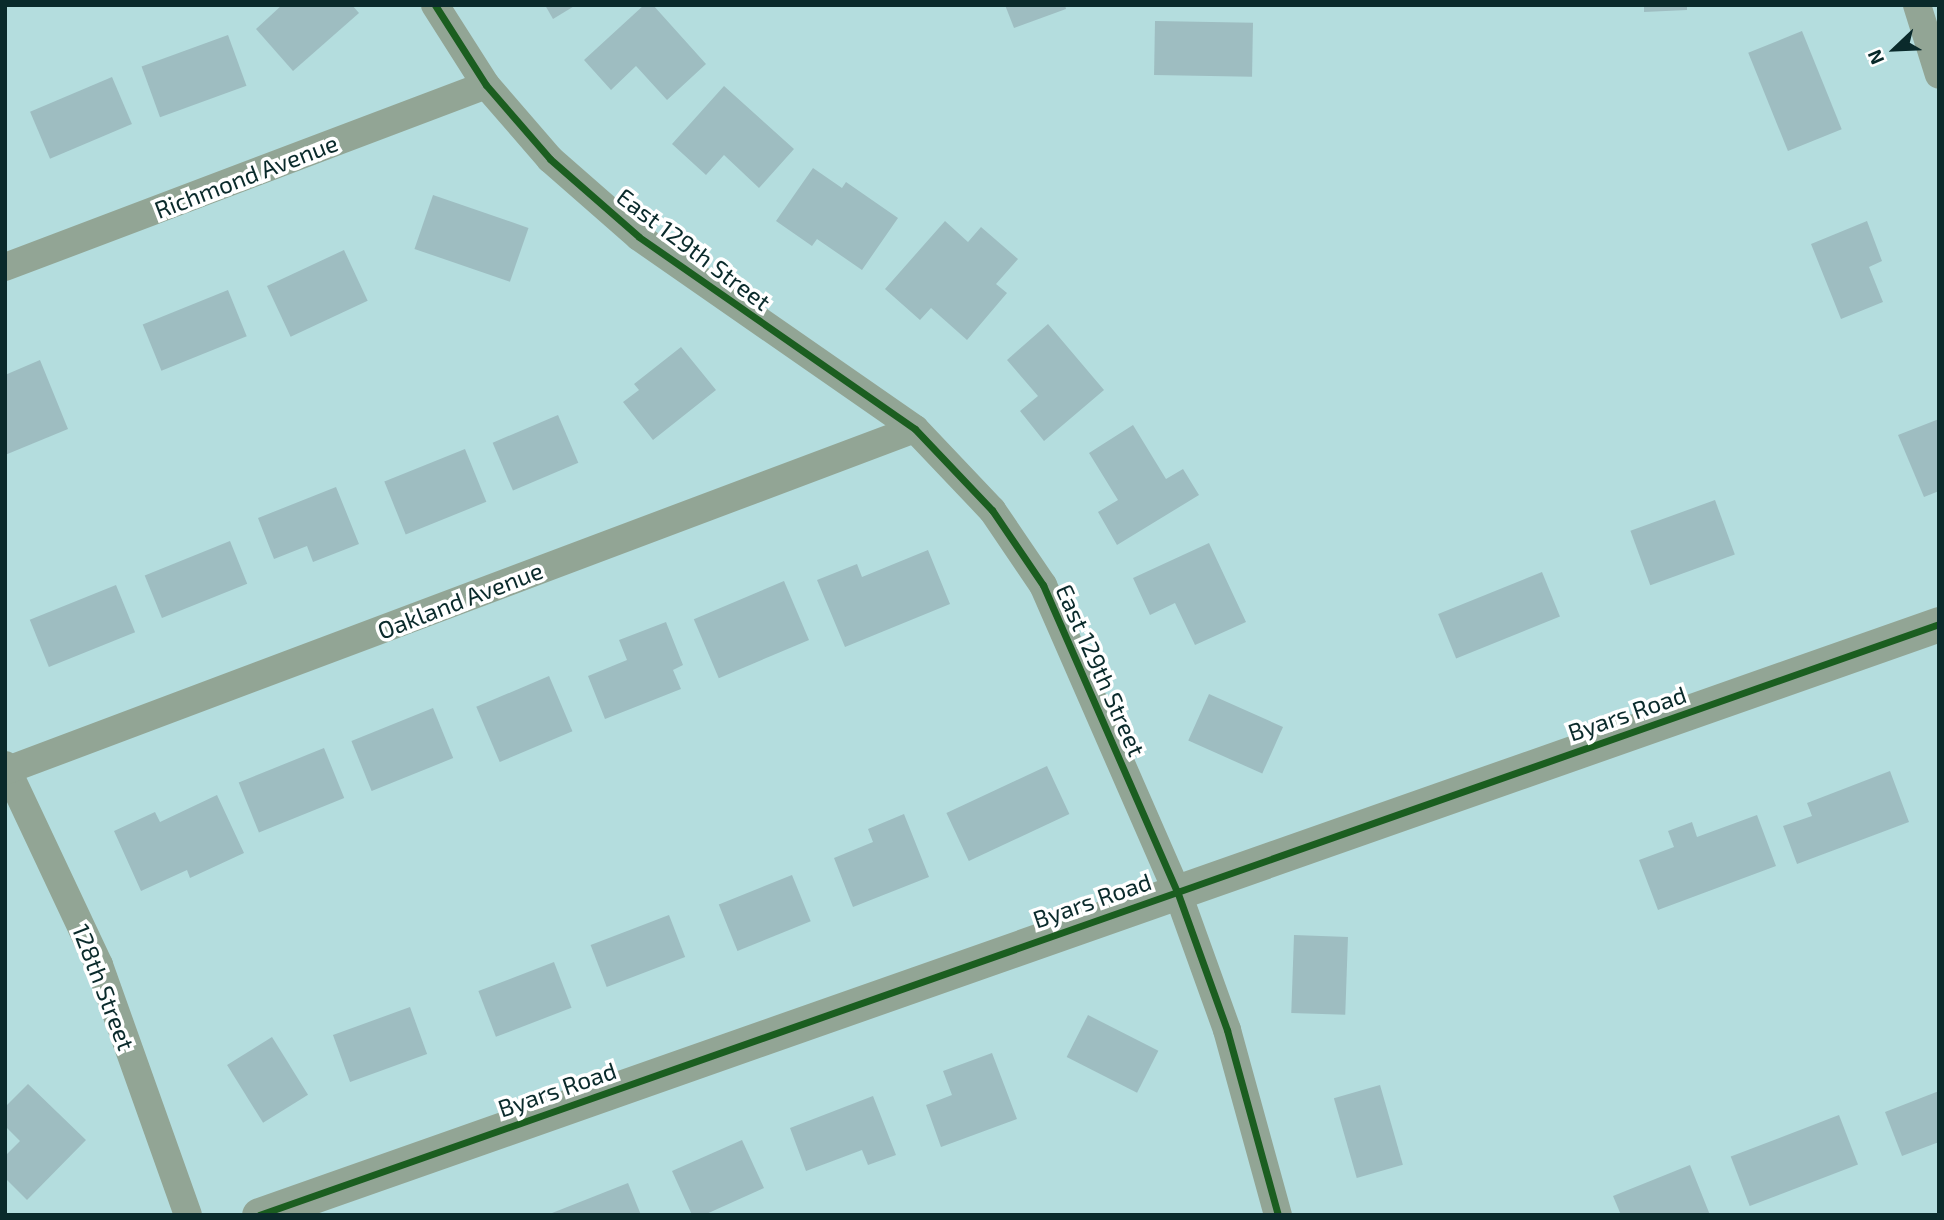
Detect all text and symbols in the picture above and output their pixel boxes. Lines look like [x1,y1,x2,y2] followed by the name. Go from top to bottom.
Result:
[1860,14,1930,84] north arrow
[1862,47,1888,68] text: N
[150,128,342,224] street label: Richmond Avenue
[611,182,777,316] street label: East 129th Street
[373,555,547,645] street label: Oakland Avenue
[1050,580,1152,760] street label: East 129th Street
[1564,679,1690,747] street label: Byars Road
[1029,866,1155,934] street label: Byars Road
[67,920,141,1054] street label: 128th Street
[494,1055,620,1123] street label: Byars Road

